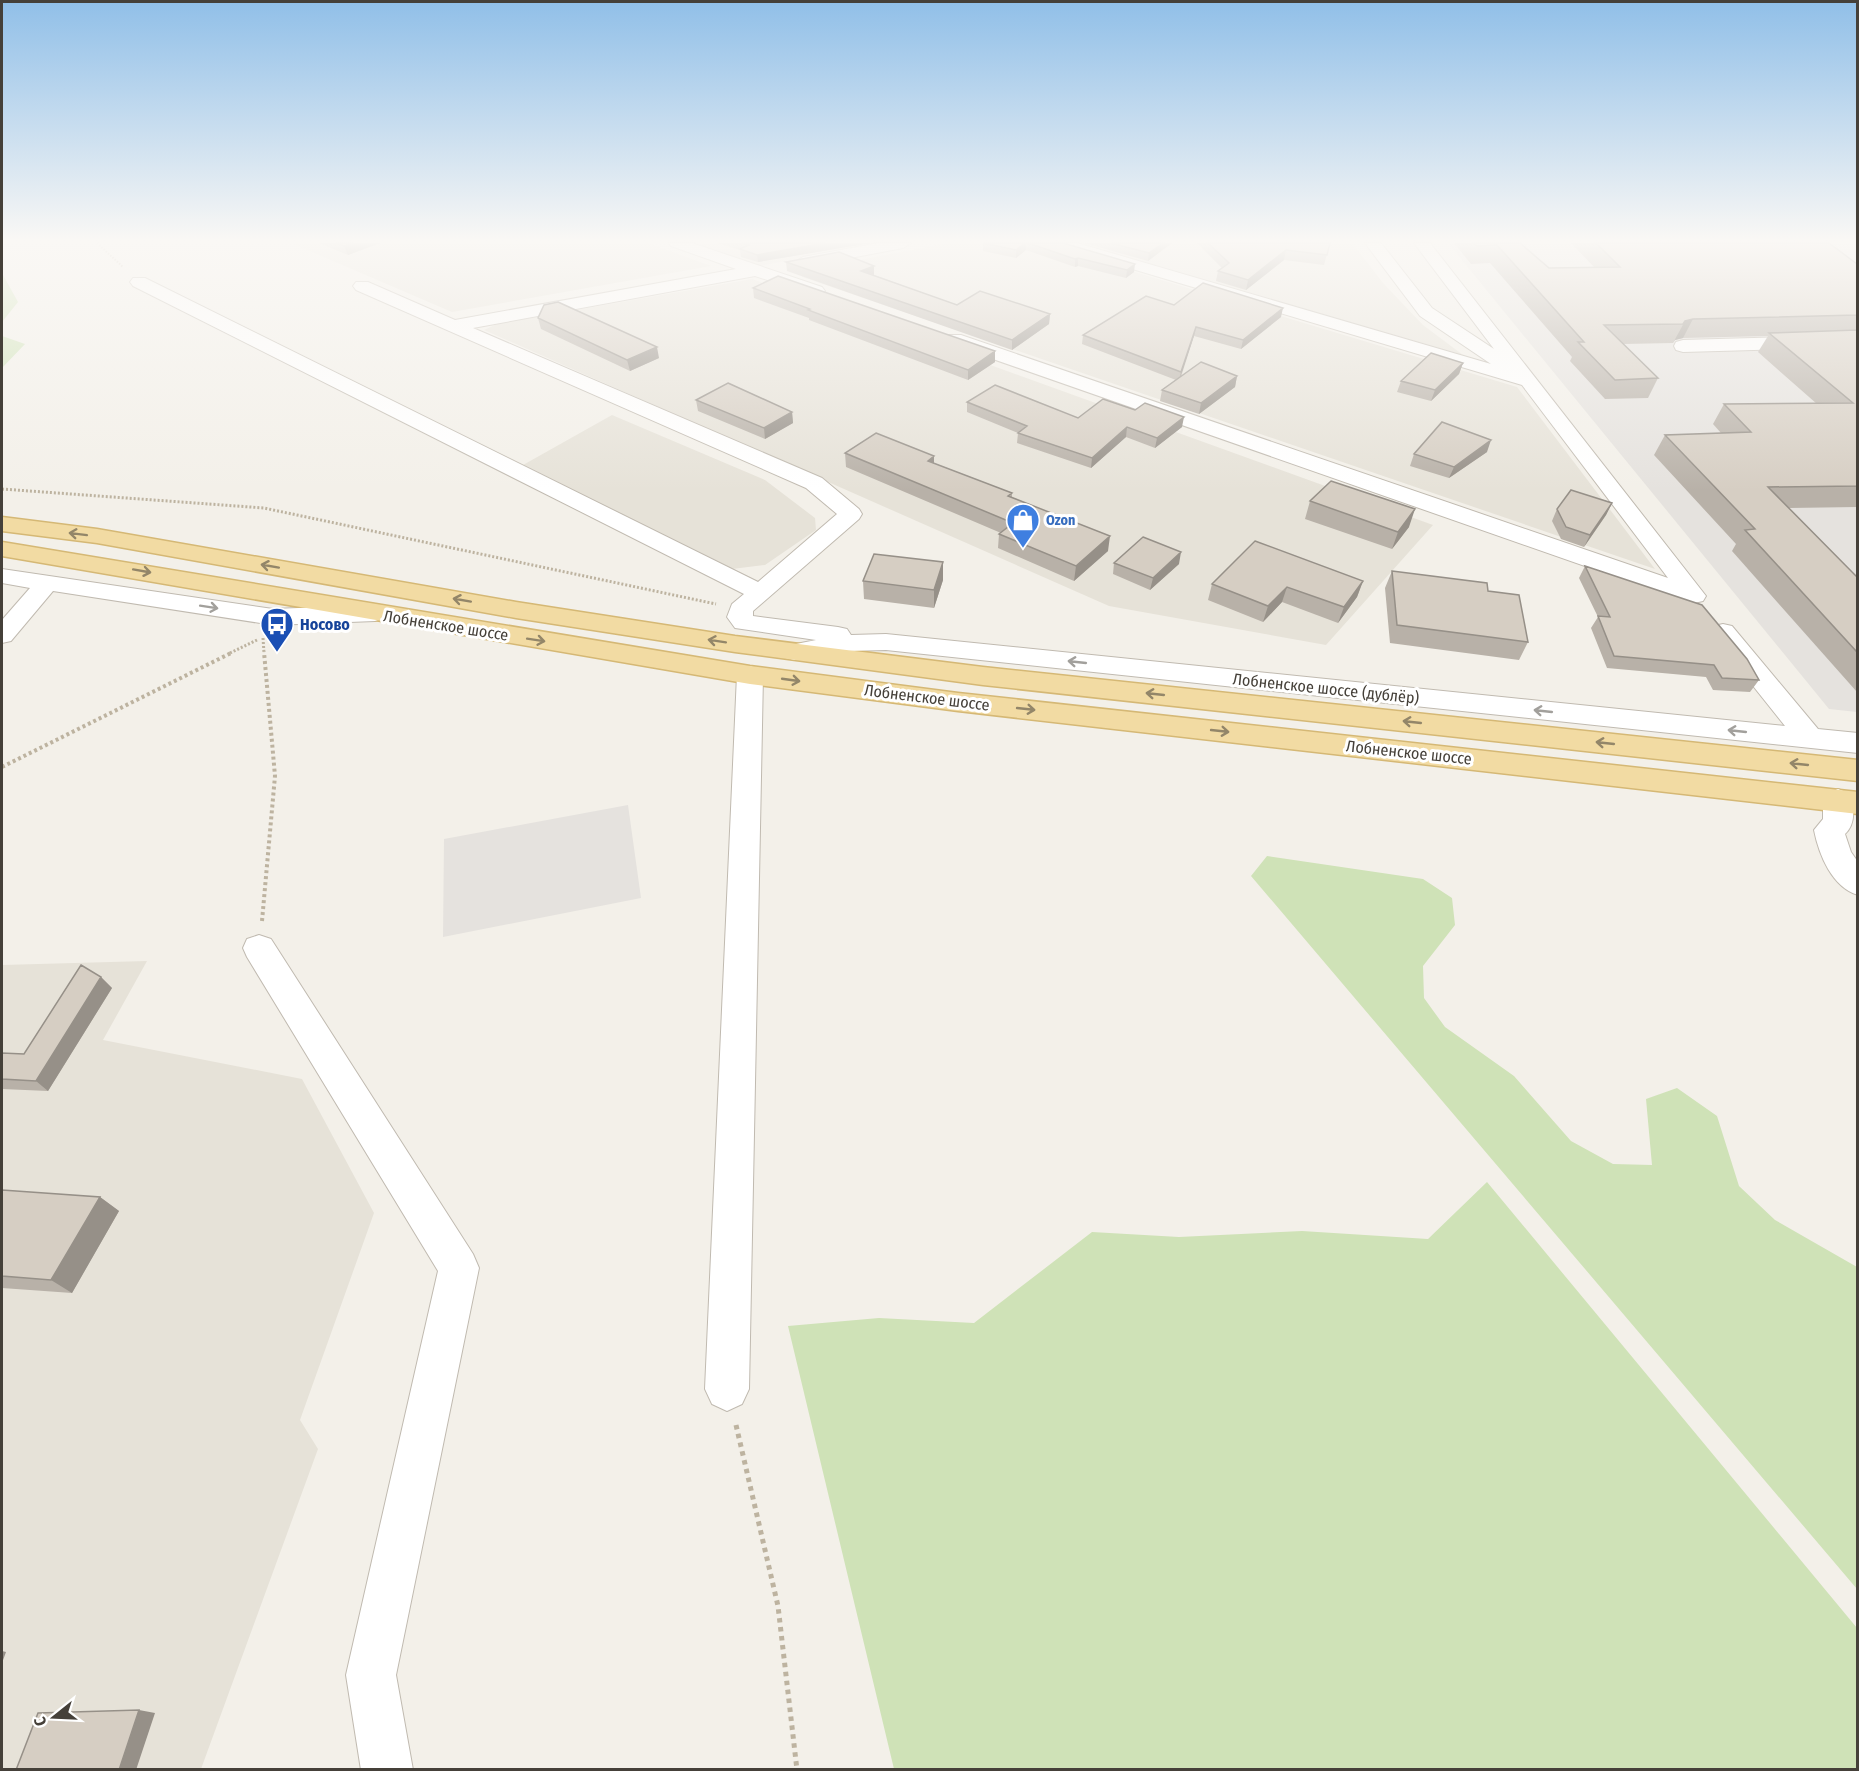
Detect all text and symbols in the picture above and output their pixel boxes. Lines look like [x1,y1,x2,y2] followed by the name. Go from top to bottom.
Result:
[1005,502,1041,549] shop icon: Ozon
[1046,512,1075,529] place label: Ozon
[68,528,88,539] one-way arrow
[260,560,280,571] one-way arrow
[132,566,152,577] one-way arrow
[453,594,472,605] one-way arrow
[199,602,219,613] one-way arrow
[259,606,295,653] bus stop icon: Носово
[382,606,510,645] street label: Лобненское шоссе
[300,615,350,634] place label: Носово
[526,634,545,645] one-way arrow
[707,636,727,647] one-way arrow
[1068,656,1088,667] one-way arrow
[1232,669,1420,708] street label: Лобненское шоссе (дублёр)
[780,674,800,685] one-way arrow
[863,680,991,715] street label: Лобненское шоссе
[1146,688,1166,699] one-way arrow
[1015,704,1035,715] one-way arrow
[1533,705,1553,716] one-way arrow
[1402,716,1422,727] one-way arrow
[1727,725,1747,736] one-way arrow
[1209,726,1229,737] one-way arrow
[1345,736,1473,769] street label: Лобненское шоссе
[1596,737,1616,748] one-way arrow
[1790,759,1810,770] one-way arrow
[24,1687,84,1747] north arrow
[30,1714,51,1728] text: С

